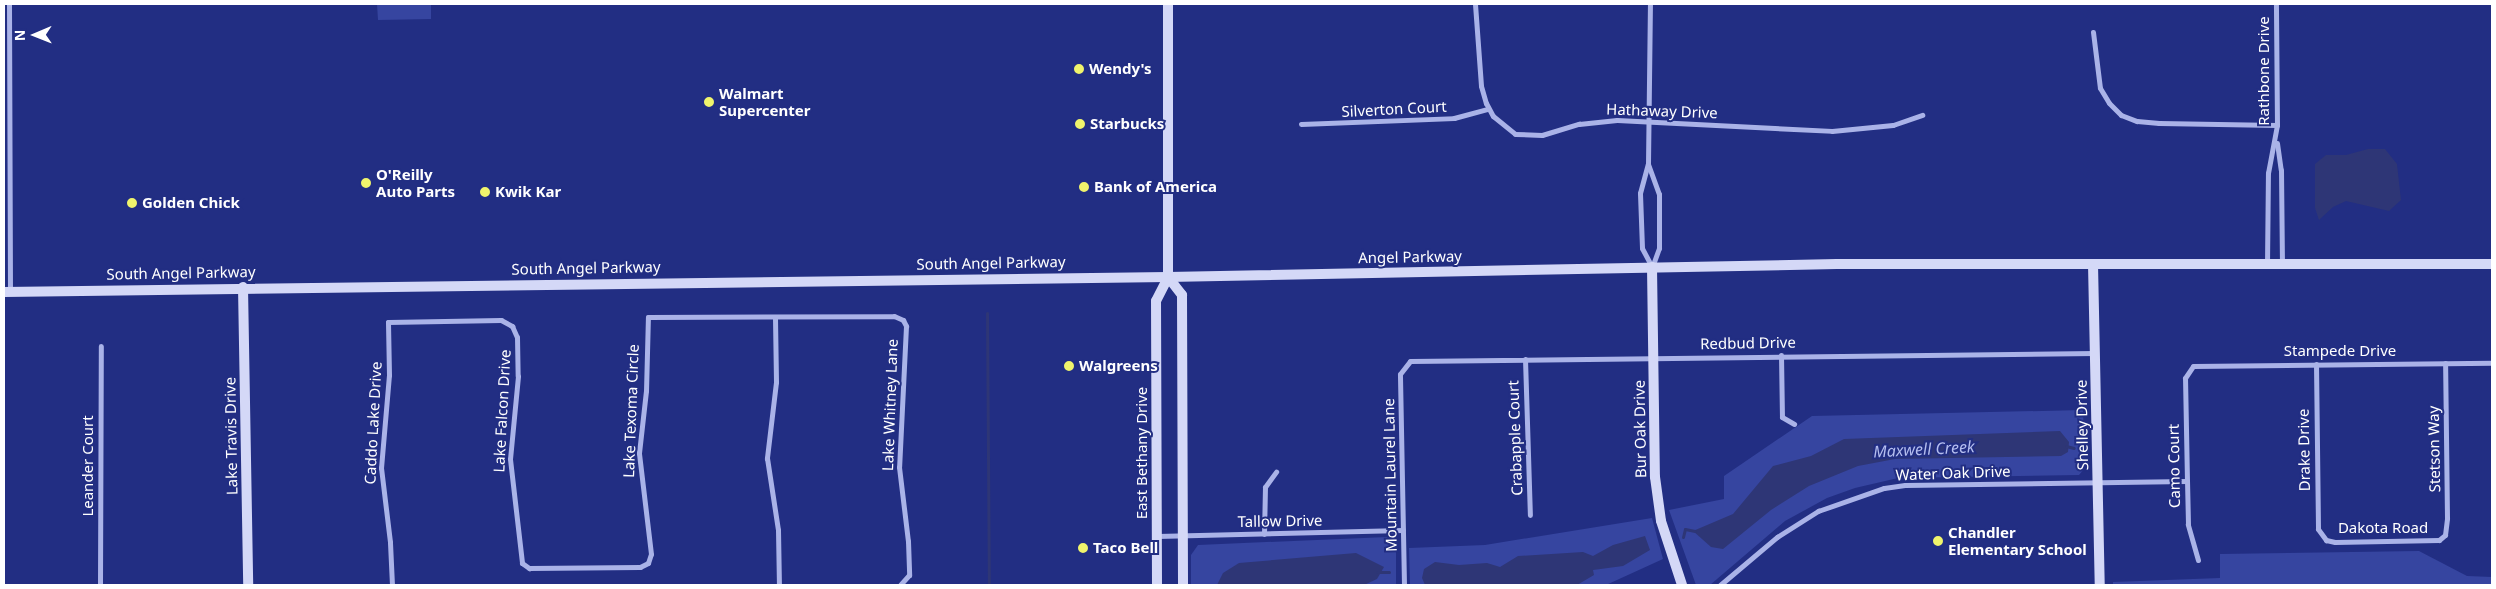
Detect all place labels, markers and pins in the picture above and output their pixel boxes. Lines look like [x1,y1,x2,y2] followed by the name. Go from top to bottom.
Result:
[1089,60,1152,78] place label: Wendy's
[1073,63,1085,75] marker: Wendy's
[719,84,810,119] place label: Walmart Supercenter
[703,96,715,108] marker: Walmart Supercenter
[1090,115,1164,133] place label: Starbucks
[1074,118,1086,130] marker: Starbucks
[376,165,455,200] place label: O'Reilly Auto Parts
[360,177,372,189] marker: O'Reilly Auto Parts
[1094,178,1217,196] place label: Bank of America
[1078,181,1090,193] marker: Bank of America
[495,183,561,201] place label: Kwik Kar
[479,186,491,198] marker: Kwik Kar
[142,194,240,212] place label: Golden Chick
[126,197,138,209] marker: Golden Chick
[1079,357,1158,375] place label: Walgreens
[1063,360,1075,372] marker: Walgreens
[1948,523,2087,558] place label: Chandler Elementary School
[1932,535,1944,547] marker: Chandler Elementary School
[1093,539,1158,557] place label: Taco Bell
[1077,542,1089,554] marker: Taco Bell

